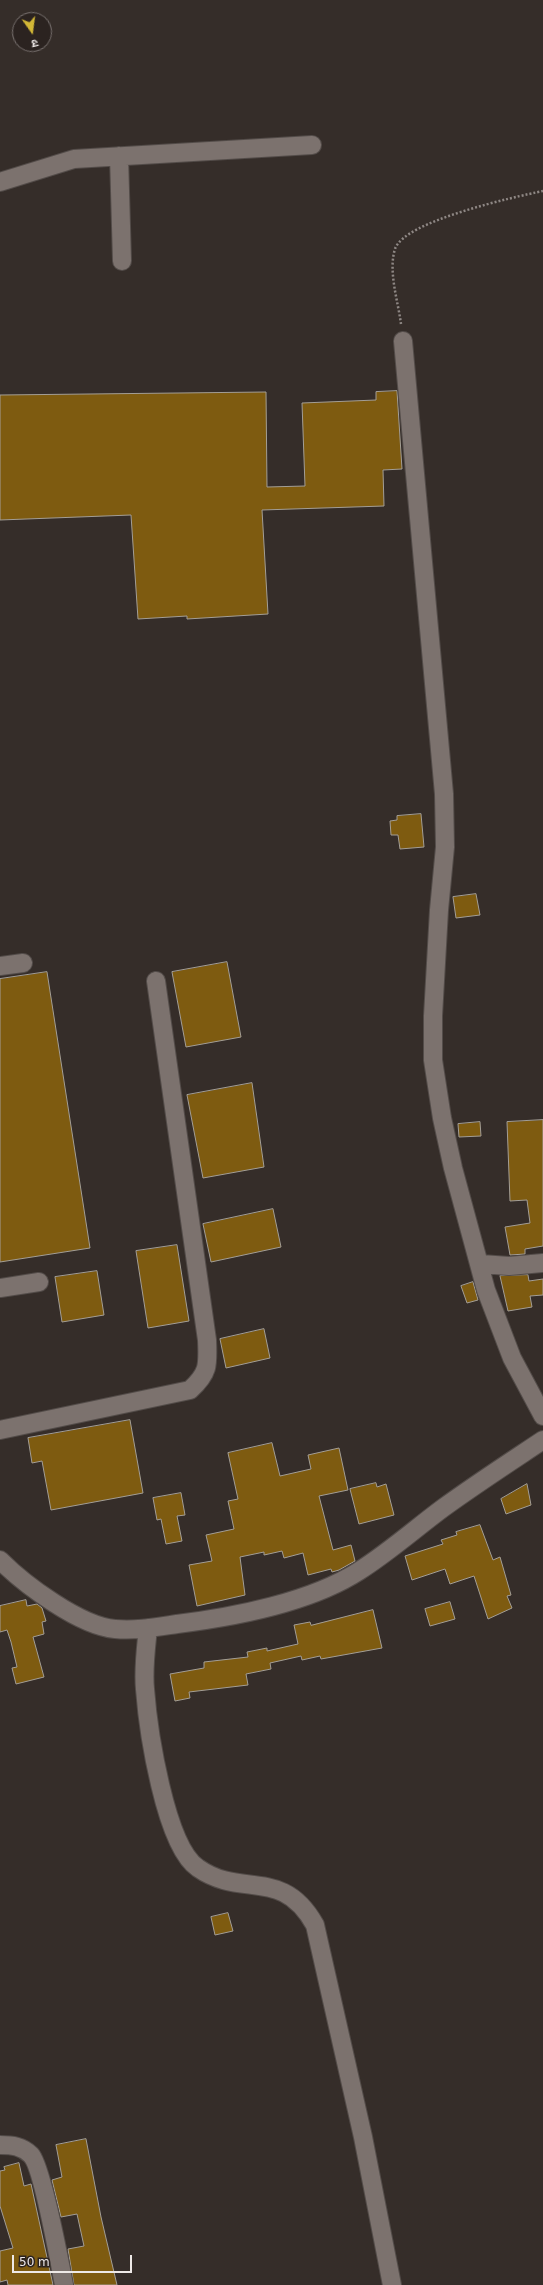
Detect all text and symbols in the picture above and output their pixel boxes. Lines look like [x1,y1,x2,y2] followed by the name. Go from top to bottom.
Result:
[12,12,52,52] north arrow
[30,36,39,50] text: उ
[14,2247,134,2273] scale bar
[19,2255,50,2269] text: 50 m

